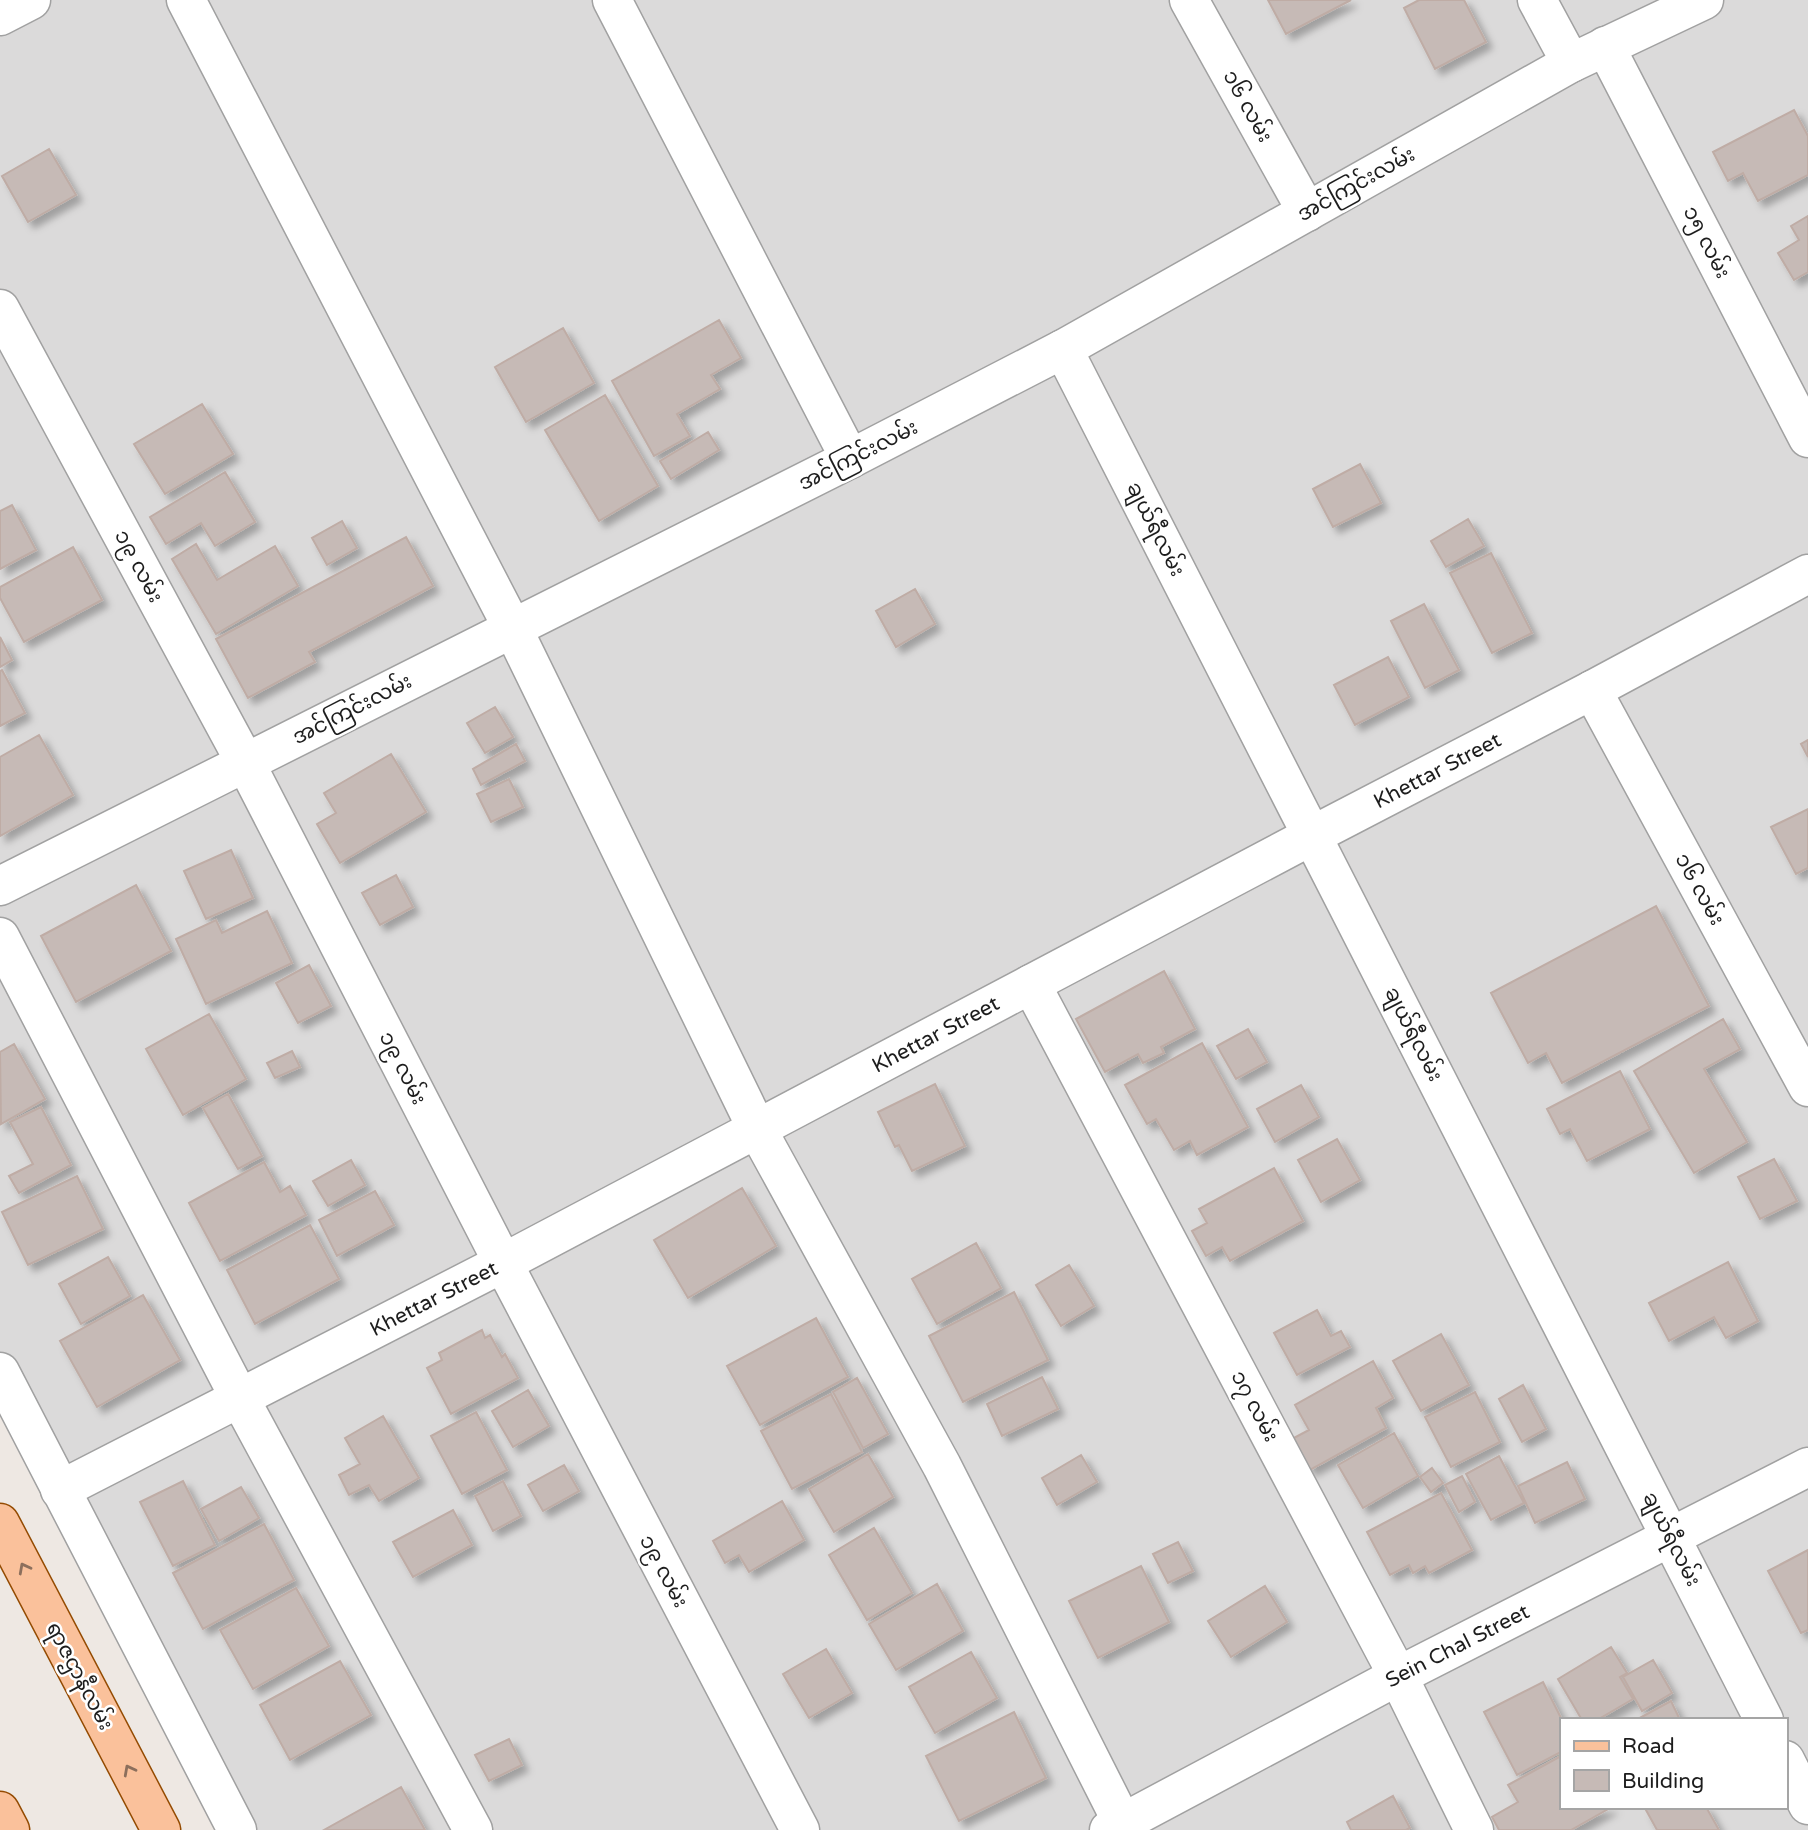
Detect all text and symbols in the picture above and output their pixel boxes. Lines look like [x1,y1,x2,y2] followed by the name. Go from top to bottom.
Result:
[1218,64,1281,147] street label: ၁၆ လမ်း
[1291,138,1421,231] street label: အင်ကြင်းလမ်း
[1674,200,1739,284] street label: ၁၅ လမ်း
[793,411,924,500] street label: အင်ကြင်းလမ်း
[1117,476,1194,583] street label: ချယ်ရီလမ်း
[105,524,172,609] street label: ၁၉ လမ်း
[287,665,418,754] street label: အင်ကြင်းလမ်း
[1370,727,1506,814] street label: Khettar Street
[1670,847,1733,930] street label: ၁၆ လမ်း
[1375,981,1452,1088] street label: ချယ်ရီလမ်း
[868,991,1004,1079] street label: Khettar Street
[370,1026,435,1111] street label: ၁၉ လမ်း
[366,1256,502,1342] street label: Khettar Street
[1222,1364,1287,1448] street label: ၁၇ လမ်း
[1633,1486,1710,1593] street label: ချယ်ရီလမ်း
[630,1529,697,1614] street label: ၁၉ လမ်း
[18,1563,32,1575] one-way arrow
[1381,1599,1534,1693] street label: Sein Chal Street
[37,1616,122,1736] street label: ရာဇဌာနီလမ်း
[1560,1718,1787,1809] legend
[1622,1734,1675,1759] text: Road
[124,1764,137,1777] one-way arrow
[1622,1769,1704,1794] text: Building

